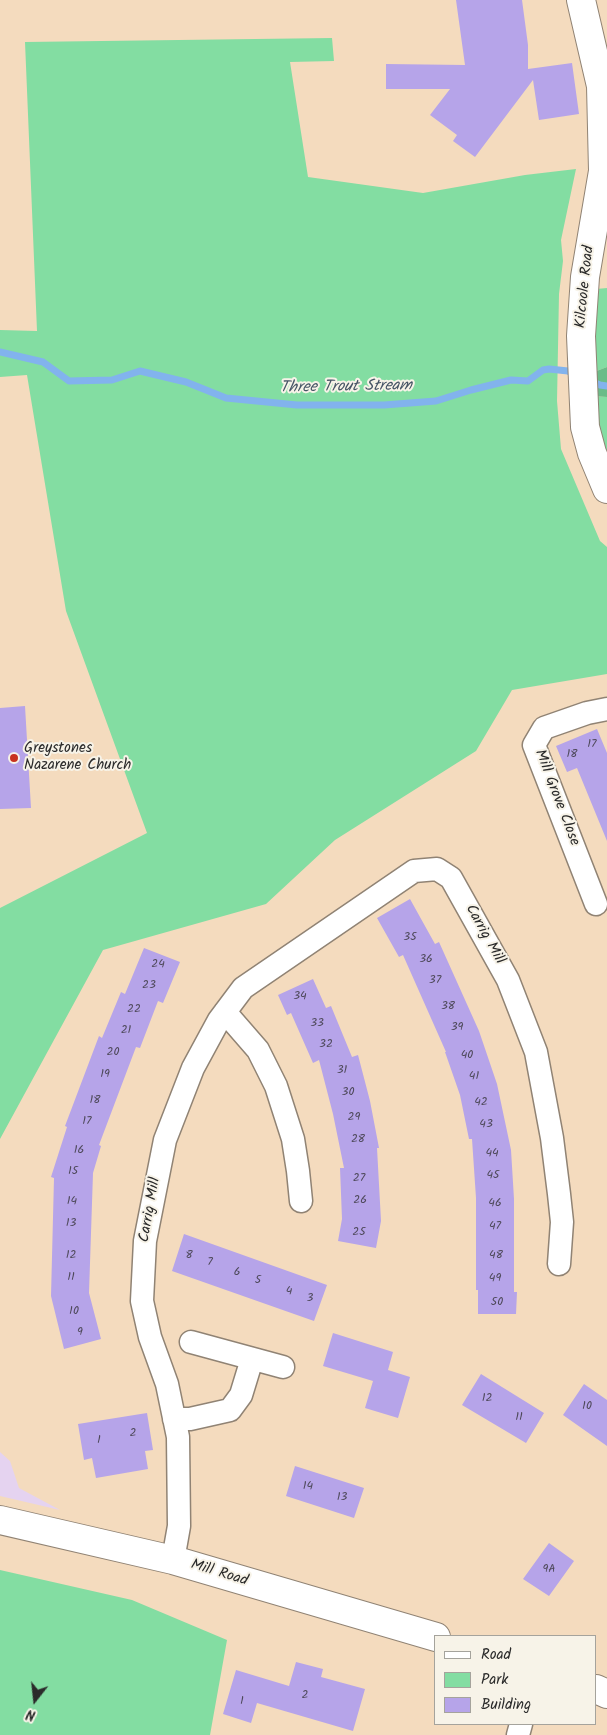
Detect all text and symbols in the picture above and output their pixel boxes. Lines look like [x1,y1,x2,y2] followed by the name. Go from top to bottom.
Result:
[573,245,599,329] street label: Kilcoole Road
[280,377,412,399] water label: Three Trout Stream
[587,738,597,752] house number: 17
[24,740,131,775] place label: Greystones Nazarene Church
[529,747,583,849] street label: Mill Grove Close
[567,748,577,762] house number: 18
[8,752,20,764] marker: Greystones Nazarene Church
[460,902,508,968] street label: Carrig Mill
[403,931,417,945] house number: 35
[419,953,433,967] house number: 36
[151,958,165,972] house number: 24
[429,974,441,988] house number: 37
[142,979,156,993] house number: 23
[293,990,307,1004] house number: 34
[441,1000,455,1014] house number: 38
[127,1003,141,1017] house number: 22
[310,1017,324,1031] house number: 33
[451,1021,463,1035] house number: 39
[121,1024,131,1038] house number: 21
[319,1038,333,1052] house number: 32
[107,1046,119,1060] house number: 20
[461,1049,473,1063] house number: 40
[337,1064,347,1078] house number: 31
[100,1068,110,1082] house number: 19
[469,1070,479,1084] house number: 41
[342,1086,354,1100] house number: 30
[90,1094,100,1108] house number: 18
[474,1096,488,1110] house number: 42
[348,1111,360,1125] house number: 29
[82,1115,92,1129] house number: 17
[479,1118,493,1132] house number: 43
[351,1133,365,1147] house number: 28
[74,1144,84,1158] house number: 16
[485,1147,499,1161] house number: 44
[68,1165,78,1179] house number: 15
[486,1169,500,1183] house number: 45
[353,1172,365,1186] house number: 27
[136,1176,166,1244] street label: Carrig Mill
[353,1194,367,1208] house number: 26
[67,1195,77,1209] house number: 14
[488,1197,502,1211] house number: 46
[66,1217,76,1231] house number: 13
[489,1220,501,1234] house number: 47
[352,1226,366,1240] house number: 25
[66,1249,76,1263] house number: 12
[185,1249,193,1263] house number: 8
[489,1249,503,1263] house number: 48
[207,1256,213,1270] house number: 7
[234,1266,240,1280] house number: 6
[67,1271,75,1285] house number: 11
[489,1272,501,1286] house number: 49
[255,1274,261,1288] house number: 5
[286,1285,292,1299] house number: 4
[307,1292,313,1306] house number: 3
[491,1296,503,1310] house number: 50
[69,1305,79,1319] house number: 10
[77,1326,83,1340] house number: 9
[482,1392,492,1406] house number: 12
[582,1400,592,1414] house number: 10
[515,1411,523,1425] house number: 11
[130,1427,136,1441] house number: 2
[97,1434,101,1448] house number: 1
[303,1480,313,1494] house number: 14
[337,1491,347,1505] house number: 13
[188,1557,250,1591] street label: Mill Road
[542,1563,556,1577] house number: 9A
[434,1635,597,1725] legend
[481,1643,511,1667] text: Road
[481,1668,508,1692] text: Park
[10,1675,60,1725] north arrow
[302,1689,308,1703] house number: 2
[481,1693,531,1717] text: Building
[240,1695,244,1709] house number: 1
[24,1703,38,1726] text: N

